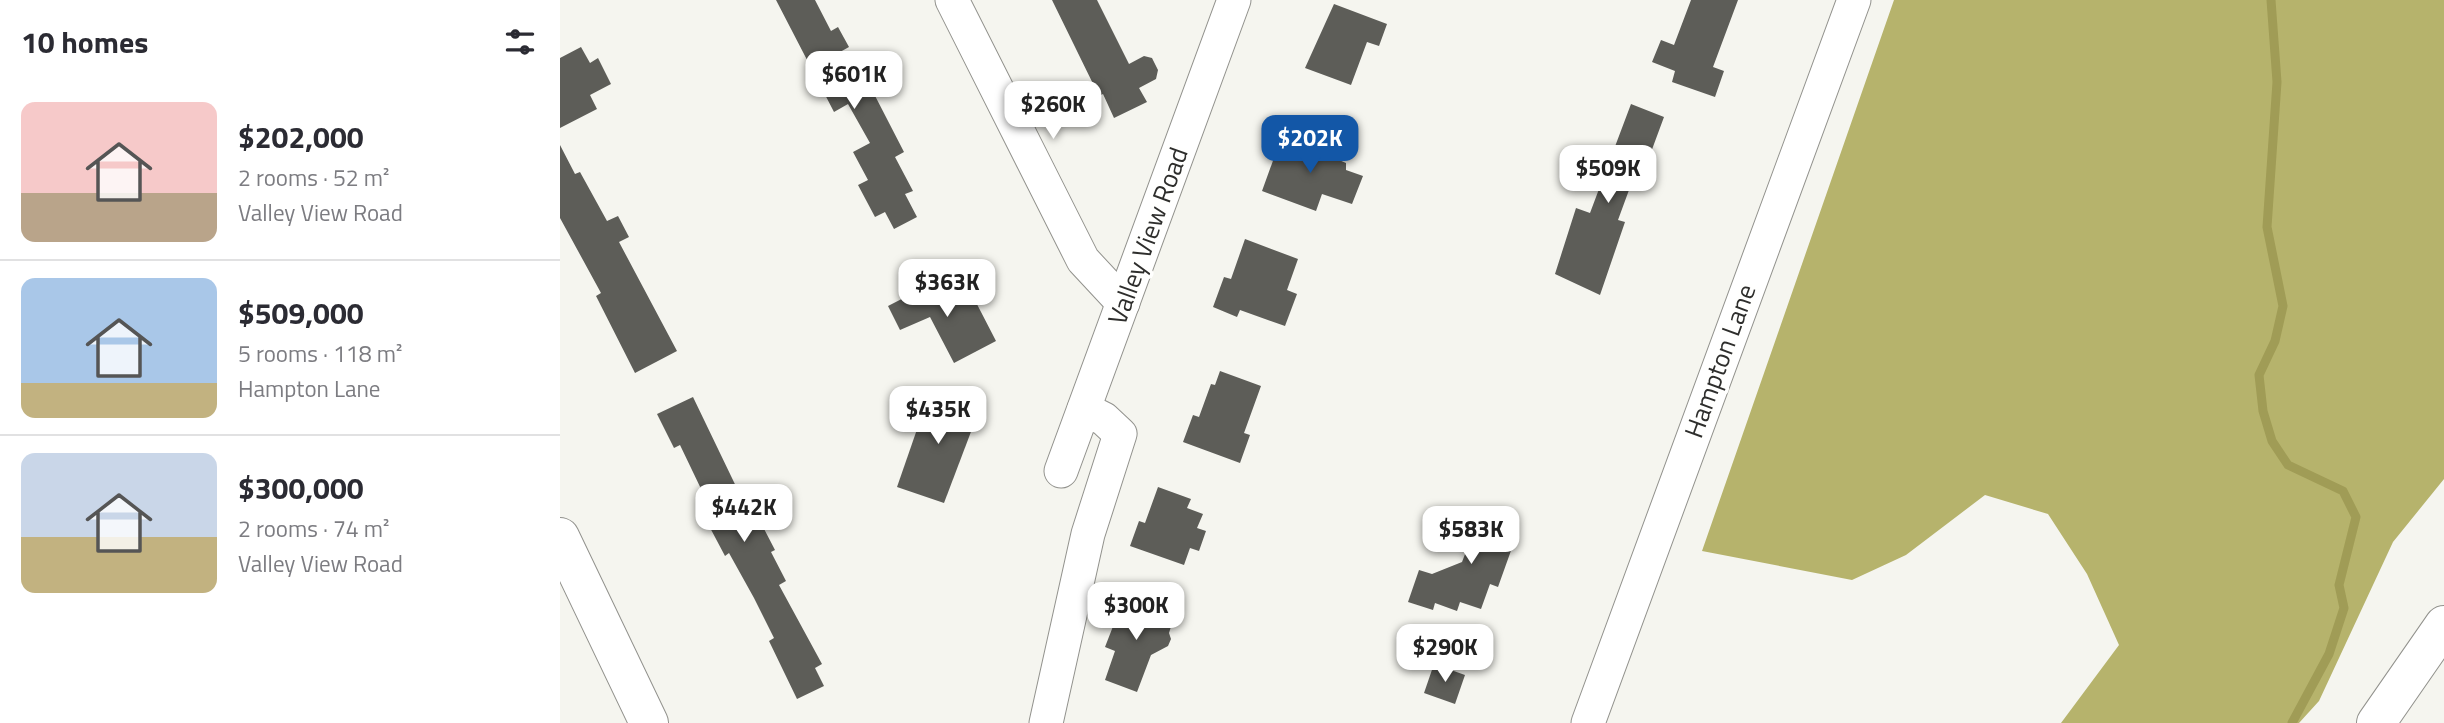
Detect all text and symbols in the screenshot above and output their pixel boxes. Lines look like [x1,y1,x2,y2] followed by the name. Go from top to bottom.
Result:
[21,19,148,65] text: 10 homes
[501,23,539,61] icon: filters
[805,52,903,111] pin: $601K
[821,56,887,91] text: $601K
[1004,82,1102,141] pin: $260K
[1020,86,1086,121] text: $260K
[238,114,364,160] text: $202,000
[1261,116,1359,175] pin: $202K
[1277,120,1343,155] text: $202K
[77,130,161,214] icon: home
[1097,142,1198,330] street label: Valley View Road
[1559,146,1657,205] pin: $509K
[1575,150,1641,185] text: $509K
[238,160,389,195] text: 2 rooms · 52 m²
[238,195,403,230] text: Valley View Road
[898,260,996,319] pin: $363K
[914,264,980,299] text: $363K
[1674,278,1765,443] street label: Hampton Lane
[238,290,364,336] text: $509,000
[77,306,161,390] icon: home
[238,336,402,371] text: 5 rooms · 118 m²
[238,371,380,406] text: Hampton Lane
[889,386,987,446] pin: $435K
[905,391,971,426] text: $435K
[238,465,364,511] text: $300,000
[77,481,161,565] icon: home
[695,484,793,544] pin: $442K
[711,489,777,524] text: $442K
[1422,506,1520,566] pin: $583K
[238,511,389,546] text: 2 rooms · 74 m²
[1438,511,1504,546] text: $583K
[238,546,403,581] text: Valley View Road
[1087,582,1185,642] pin: $300K
[1103,587,1169,622] text: $300K
[1396,624,1494,684] pin: $290K
[1412,629,1478,664] text: $290K

